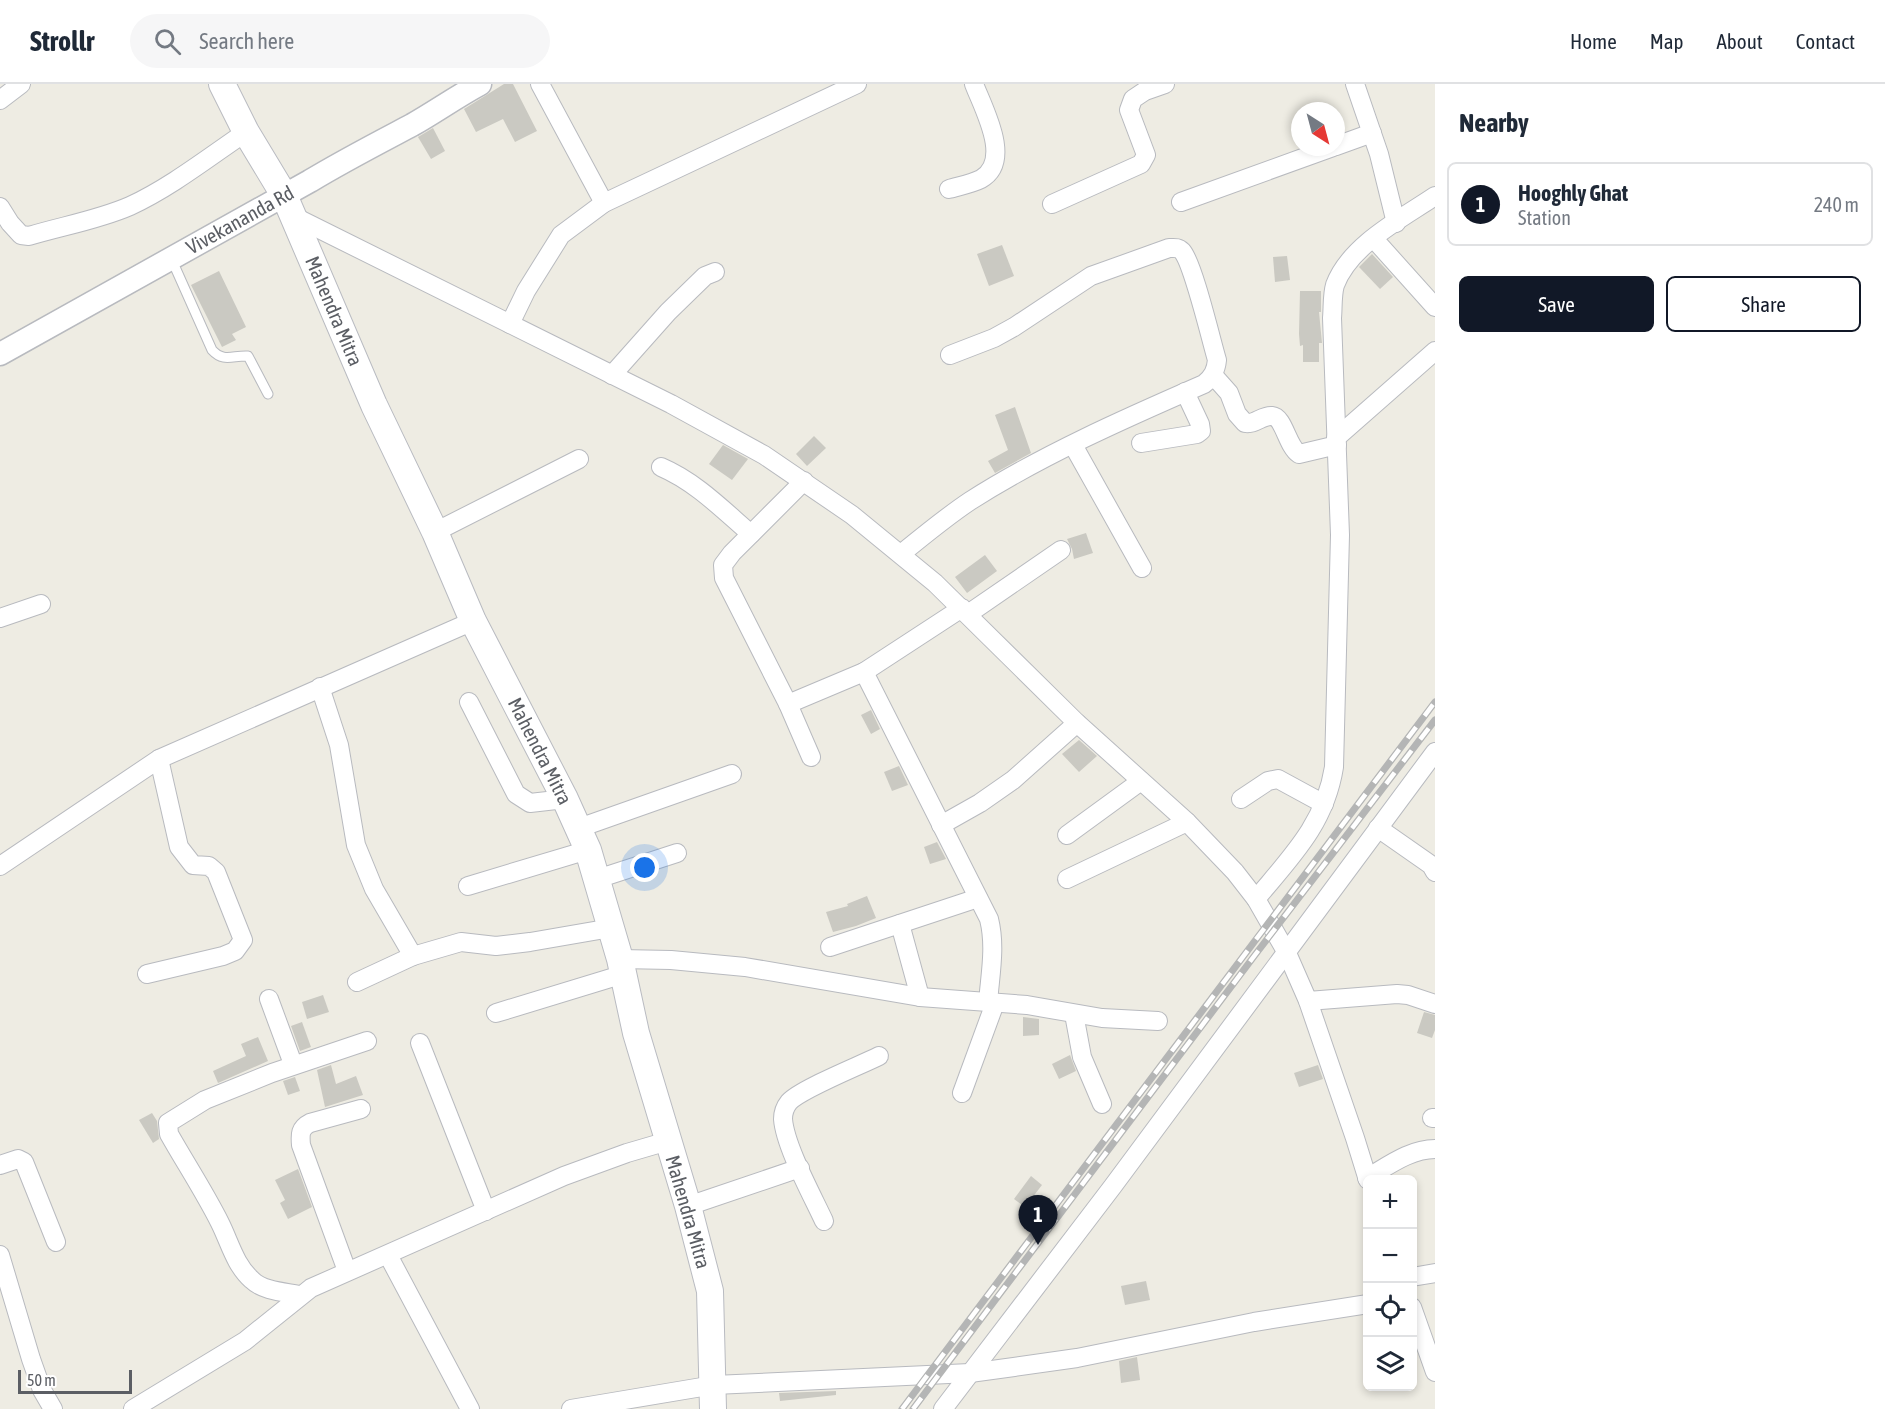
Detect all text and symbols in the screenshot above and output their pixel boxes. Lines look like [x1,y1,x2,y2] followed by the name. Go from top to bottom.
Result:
[130,14,550,68] search box
[30,25,94,57] text: Strollr
[151,25,184,58] icon: search
[199,28,294,54] text: Search here
[1570,29,1617,53] text: Home
[1650,29,1684,53] text: Map
[1717,29,1763,53] text: About
[1796,29,1855,53] text: Contact
[1291,102,1345,156] north arrow
[1459,108,1529,138] text: Nearby
[1518,180,1628,206] text: Hooghly Ghat
[182,181,298,259] street label: Vivekananda Rd
[1476,193,1485,216] text: 1
[1814,193,1859,216] text: 240 m
[1518,206,1571,229] text: Station
[301,253,368,369] street label: Mahendra Mitra
[1459,276,1654,332] button: Save
[1666,276,1861,332] button: Share
[504,694,577,808] street label: Mahendra Mitra
[630,853,659,882] your location
[661,1153,716,1271] street label: Mahendra Mitra
[1363,1175,1417,1391] map controls
[1363,1175,1417,1229] button: +
[1018,1196,1058,1245] pin: 1
[1363,1229,1417,1283] button: −
[1363,1283,1417,1337] button: locate
[1363,1337,1417,1391] button: layers
[18,1367,132,1394] scale bar
[27,1371,56,1389] text: 50 m

